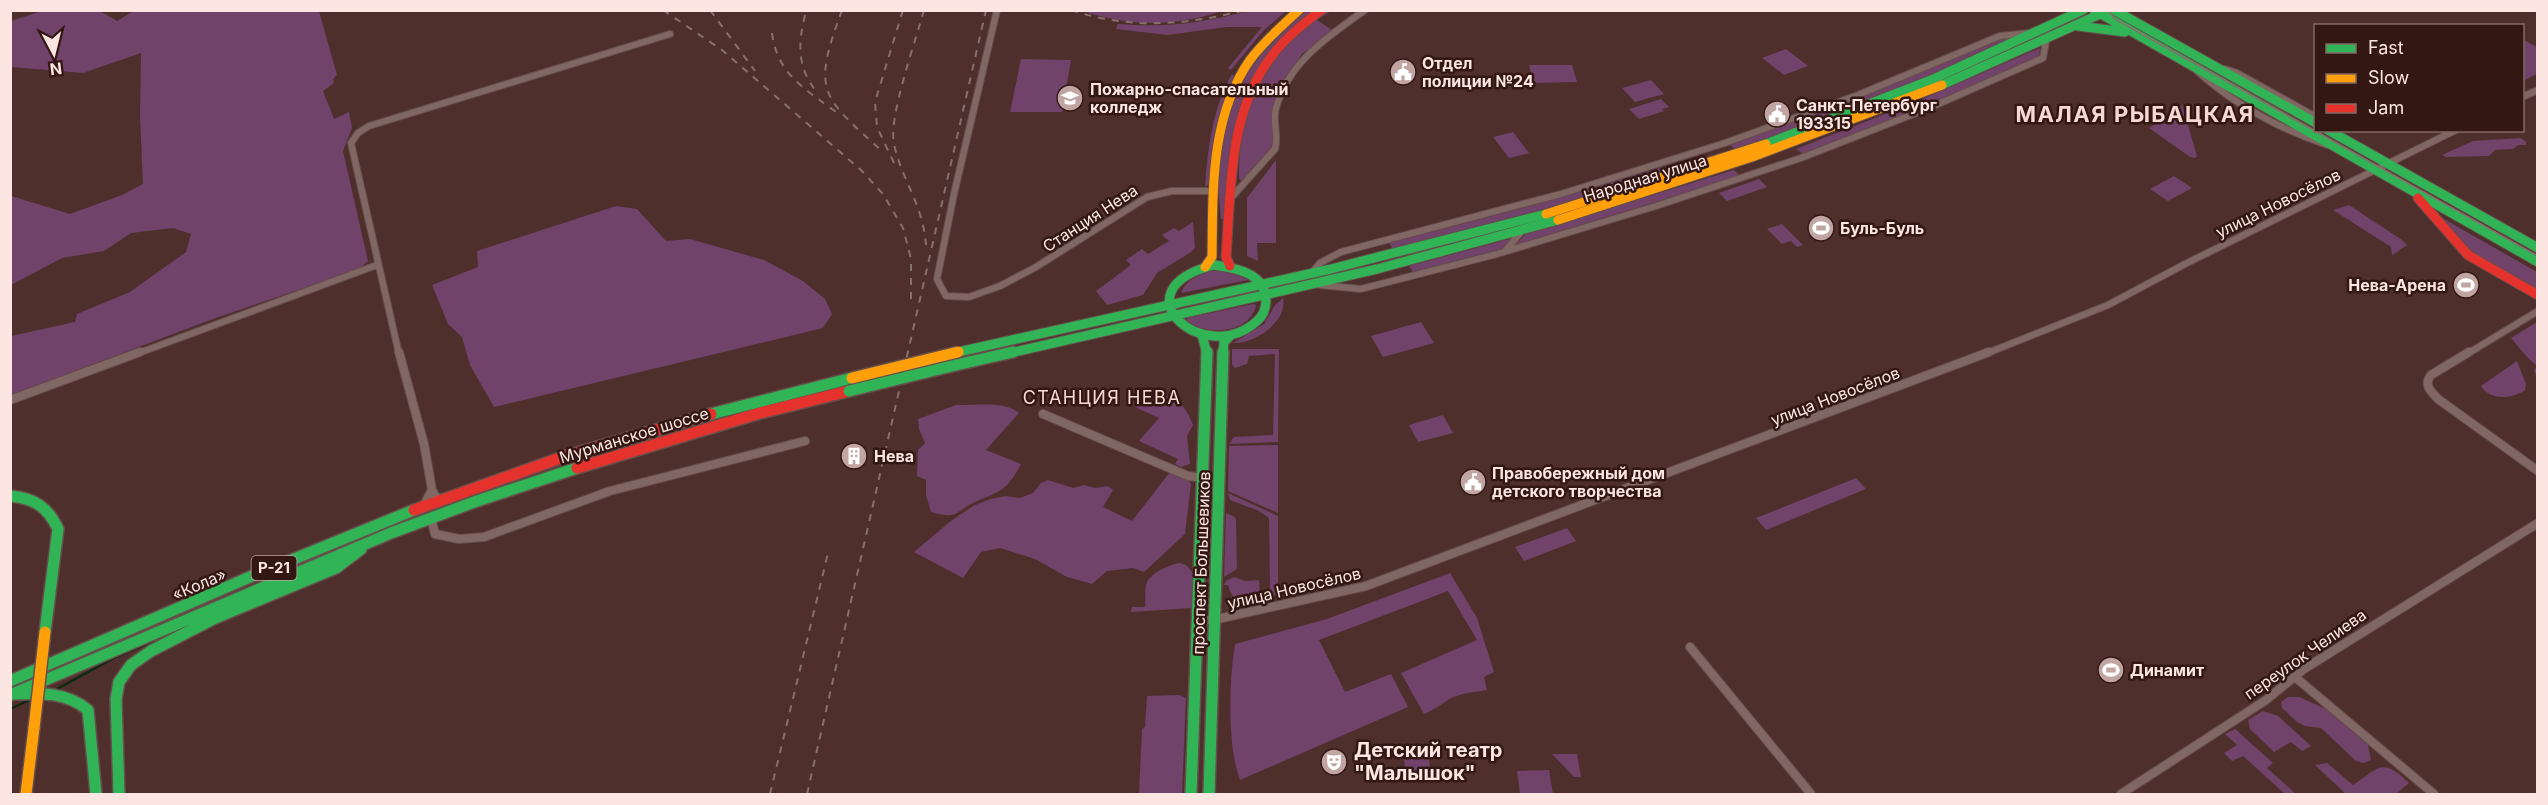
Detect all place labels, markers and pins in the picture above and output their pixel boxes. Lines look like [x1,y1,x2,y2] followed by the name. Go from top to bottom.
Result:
[1422,53,1534,91] place label: Отдел полиции №24
[1388,57,1418,87] public building icon: Отдел полиции №24
[1090,79,1288,117] place label: Пожарно-спасательный колледж
[1055,83,1085,113] school or university icon: Пожарно-спасательный колледж
[1796,95,1937,133] place label: Санкт-Петербург 193315
[1762,99,1792,129] public building icon: Санкт-Петербург 193315
[1806,213,1836,243] sports icon: Буль-Буль
[1840,218,1924,238] place label: Буль-Буль
[2451,270,2481,300] sports icon: Нева-Арена
[2348,275,2446,295] place label: Нева-Арена
[839,441,869,471] building icon: Нева
[874,446,914,466] place label: Нева
[1492,463,1665,501] place label: Правобережный дом детского творчества
[1458,467,1488,497] public building icon: Правобережный дом детского творчества
[2096,655,2126,685] sports icon: Динамит
[2130,660,2204,680] place label: Динамит
[1354,738,1502,785] place label: Детский театр "Малышок"
[1319,747,1349,777] theatre icon: Детский театр "Малышок"

